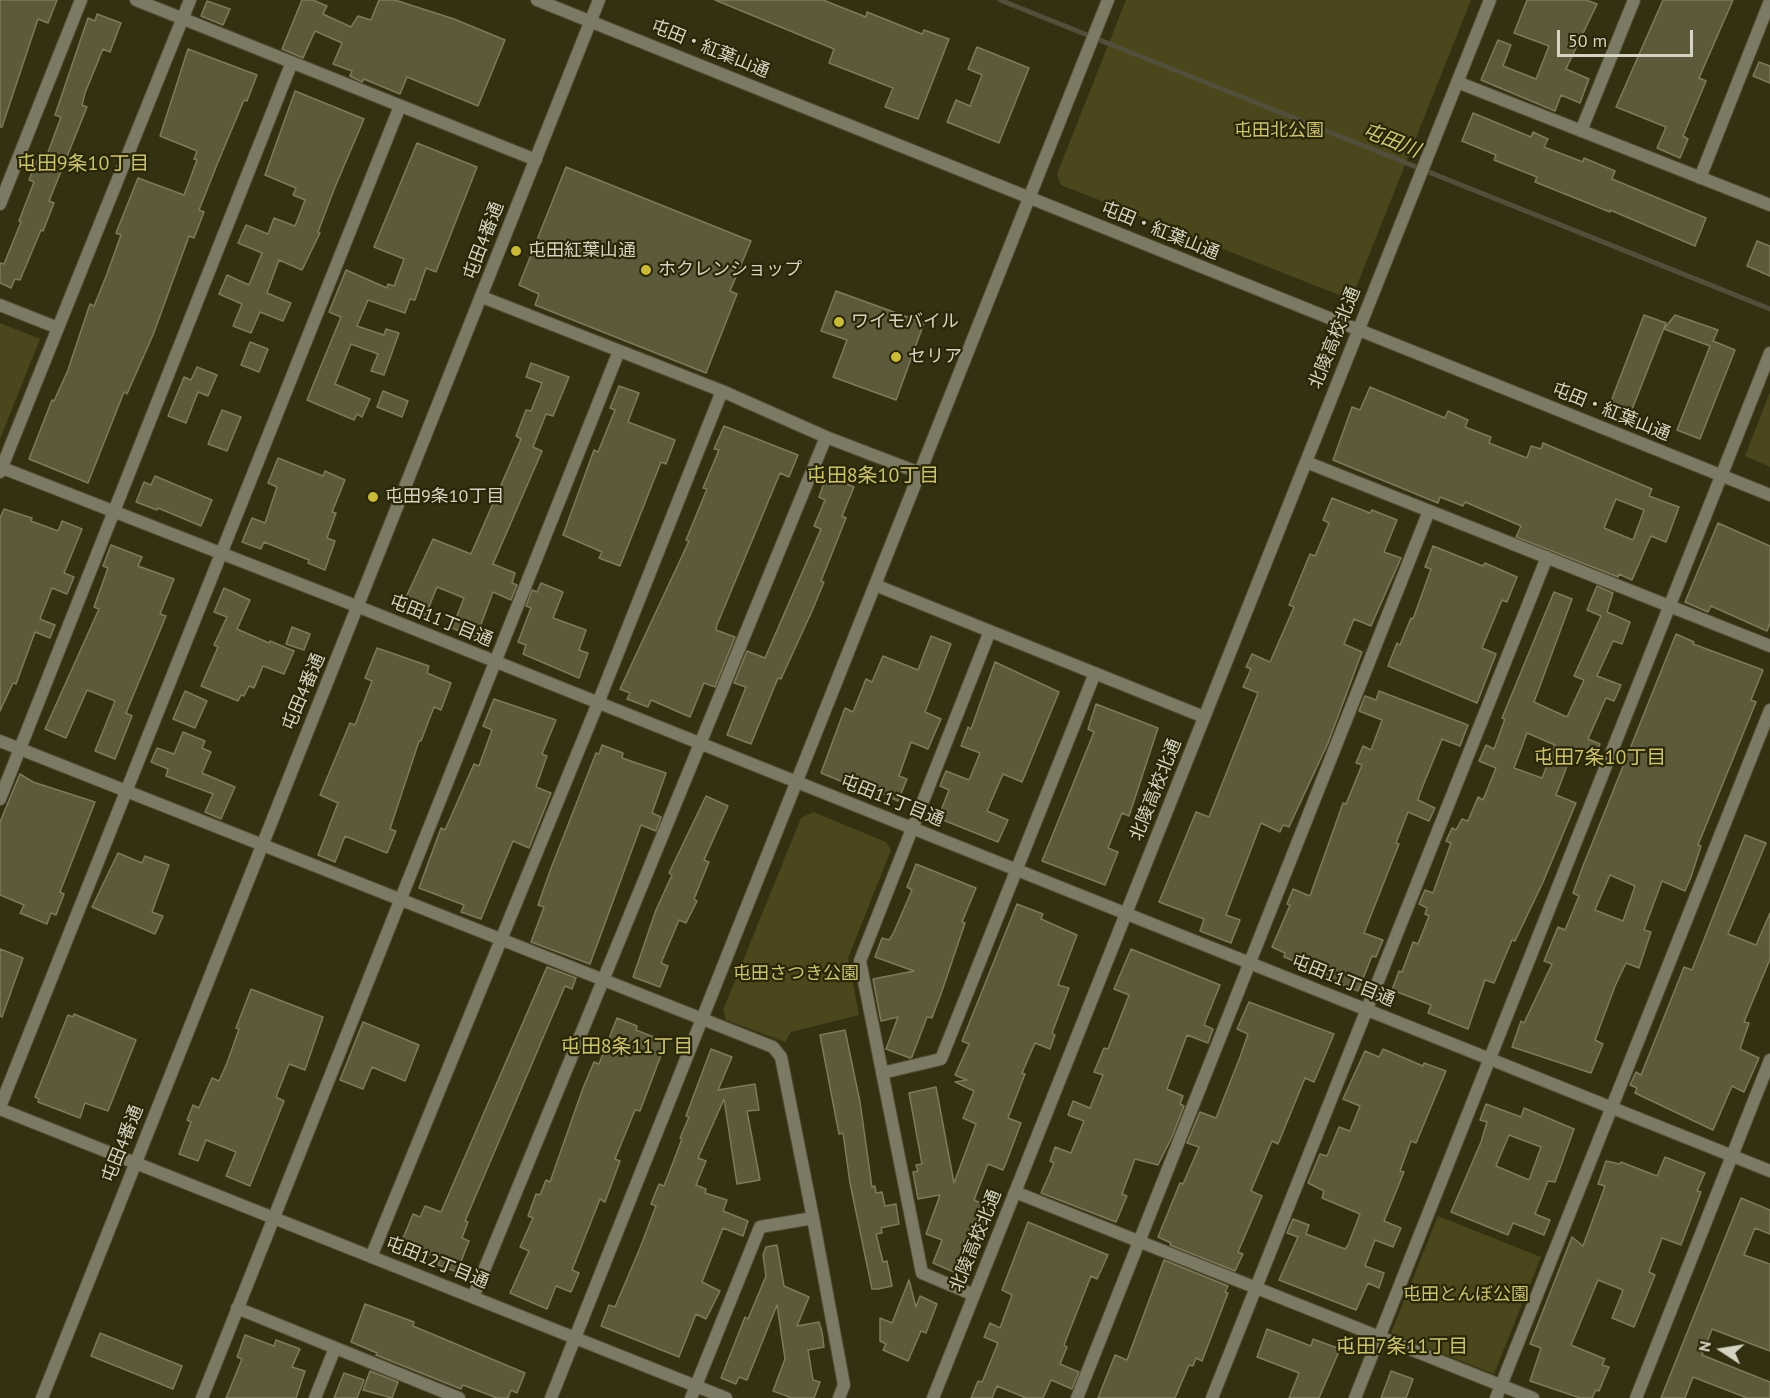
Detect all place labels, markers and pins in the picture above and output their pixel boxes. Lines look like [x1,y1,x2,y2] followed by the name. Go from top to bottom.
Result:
[528,240,636,262] place label: 屯田紅葉山通
[509,244,523,258] marker: 屯田紅葉山通
[658,259,802,281] place label: ホクレンショップ
[639,263,653,277] marker: ホクレンショップ
[851,311,959,333] place label: ワイモバイル
[832,315,846,329] marker: ワイモバイル
[908,346,962,368] place label: セリア
[889,350,903,364] marker: セリア
[385,486,504,508] place label: 屯田9条10丁目
[366,490,380,504] marker: 屯田9条10丁目

